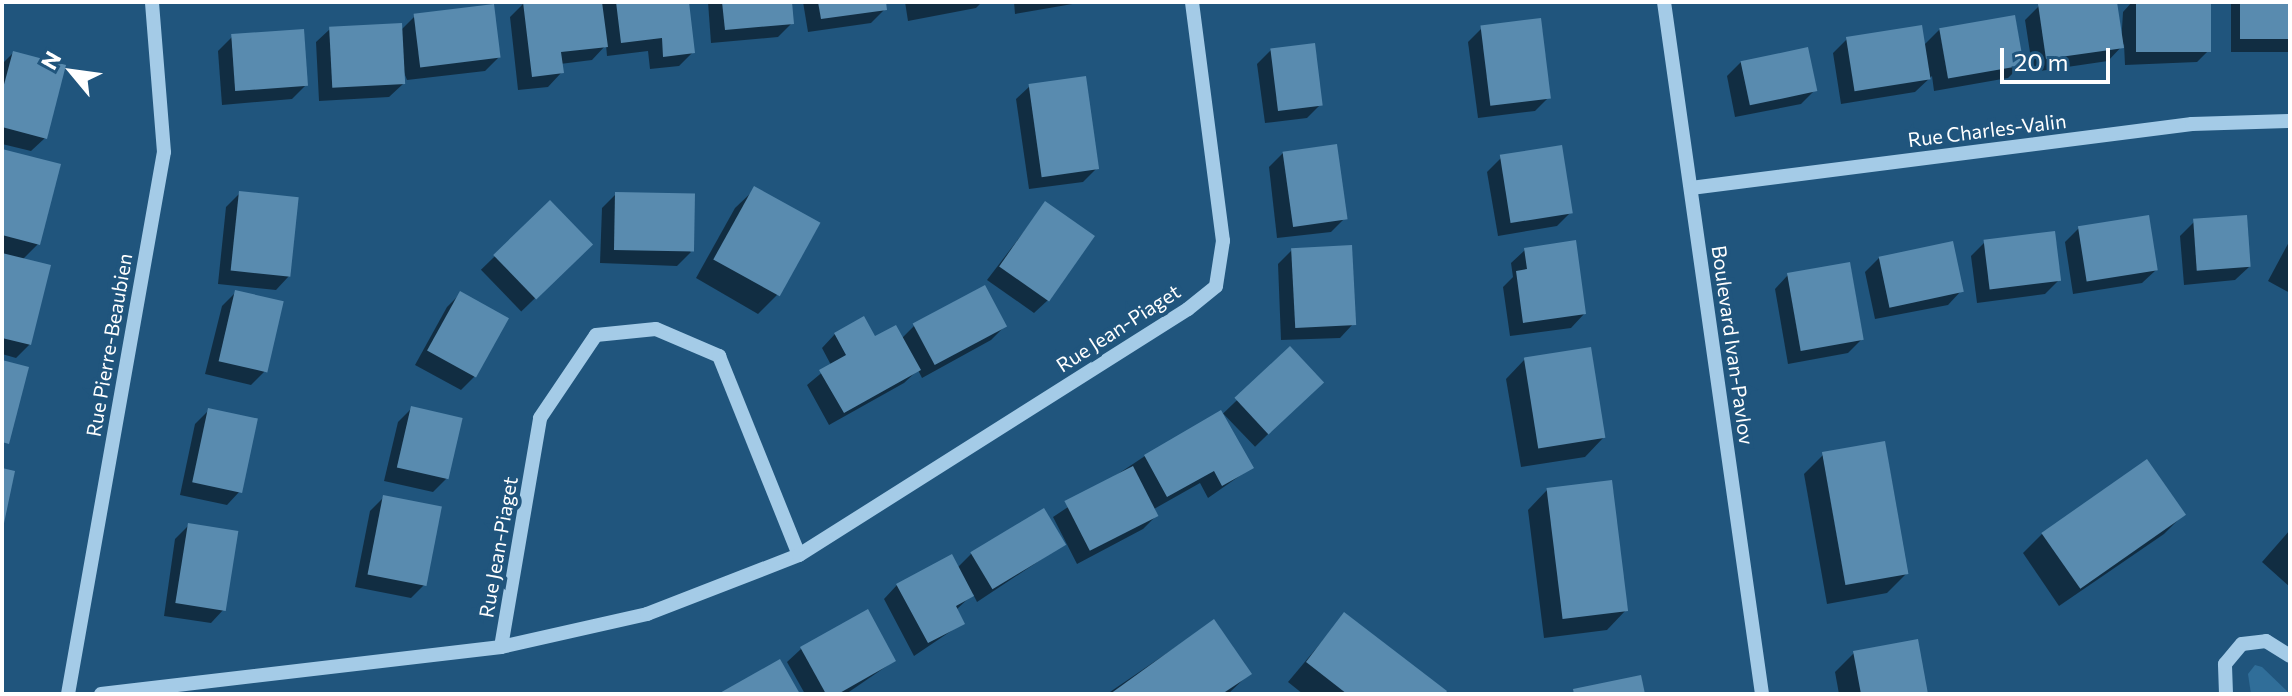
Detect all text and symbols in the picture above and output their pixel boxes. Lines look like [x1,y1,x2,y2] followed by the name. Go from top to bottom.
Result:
[32,32,112,112] north arrow
[2004,32,2114,82] scale bar
[35,46,66,74] text: N
[2014,47,2068,76] text: 20 m
[1906,108,2068,152] street label: Rue Charles-Valin
[1707,244,1759,446] street label: Boulevard Ivan-Pavlov
[81,251,137,439] street label: Rue Pierre-Beaubien
[1052,279,1184,377] street label: Rue Jean-Piaget
[474,475,522,619] street label: Rue Jean-Piaget

